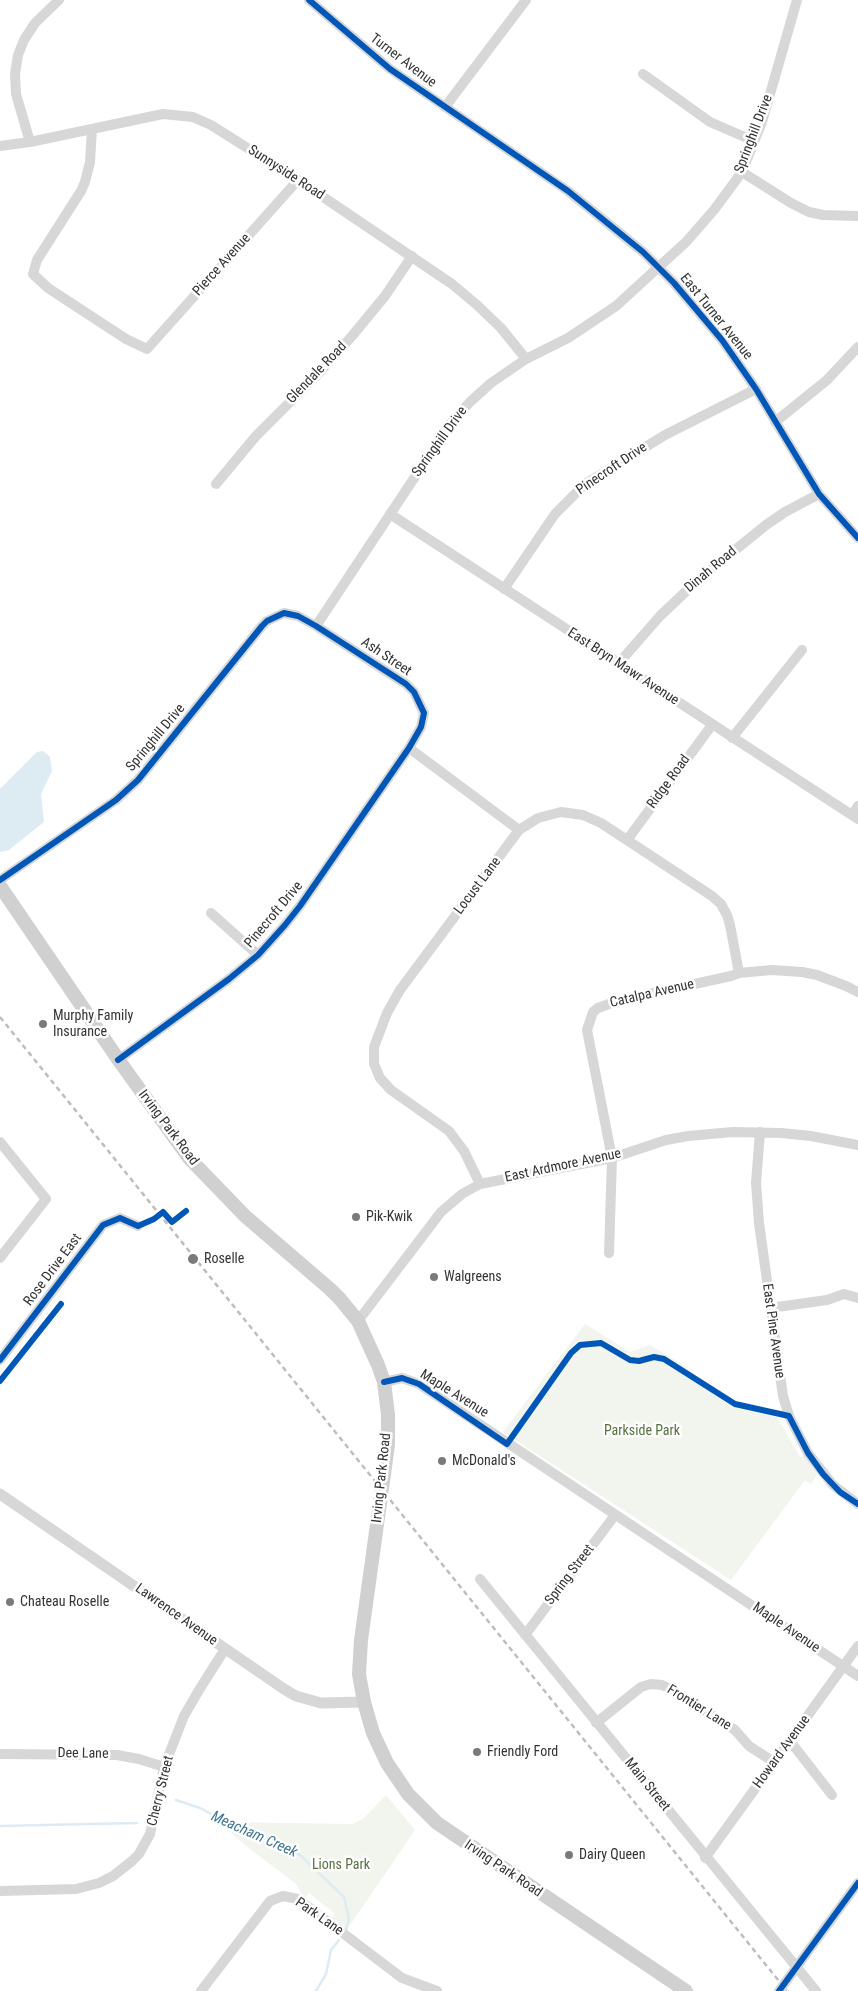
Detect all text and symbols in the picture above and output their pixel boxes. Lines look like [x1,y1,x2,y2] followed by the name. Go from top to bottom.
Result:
[366,31,440,91] street label: Turner Avenue
[731,92,777,176] street label: Springhill Drive
[245,142,327,204] street label: Sunnyside Road
[190,230,254,300] street label: Pierce Avenue
[676,270,756,364] street label: East Turner Avenue
[283,339,351,407] street label: Glendale Road
[409,404,471,480] street label: Springhill Drive
[573,439,651,499] street label: Pinecroft Drive
[682,543,740,597] street label: Dinah Road
[564,625,682,709] street label: East Bryn Mawr Avenue
[358,634,414,680] street label: Ash Street
[123,701,189,775] street label: Springhill Drive
[644,752,694,812] street label: Ridge Road
[451,854,505,918] street label: Locust Lane
[241,878,307,952] street label: Pinecroft Drive
[608,976,696,1012] street label: Catalpa Avenue
[53,1008,133,1040] place label: Murphy Family Insurance
[37,1018,49,1030] marker: Murphy Family Insurance
[134,1087,202,1169] street label: Irving Park Road
[503,1145,623,1187] street label: East Ardmore Avenue
[366,1209,413,1225] place label: Pik-Kwik
[350,1211,362,1223] marker: Pik-Kwik
[20,1231,86,1309] street label: Rose Drive East
[204,1251,244,1267] place label: Roselle
[186,1252,200,1266] marker: Roselle
[444,1269,502,1285] place label: Walgreens
[428,1271,440,1283] marker: Walgreens
[758,1283,788,1379] street label: East Pine Avenue
[417,1366,491,1422] street label: Maple Avenue
[604,1423,680,1439] park label: Parkside Park
[369,1432,395,1524] street label: Irving Park Road
[452,1453,516,1469] place label: McDonald's
[436,1455,448,1467] marker: McDonald's
[542,1541,598,1609] street label: Spring Street
[132,1580,220,1650] street label: Lawrence Avenue
[20,1594,109,1610] place label: Chateau Roselle
[4,1596,16,1608] marker: Chateau Roselle
[749,1599,823,1657] street label: Maple Avenue
[664,1682,734,1734] street label: Frontier Lane
[750,1712,814,1792] street label: Howard Avenue
[487,1744,558,1760] place label: Friendly Ford
[57,1745,109,1763] street label: Dee Lane
[471,1746,483,1758] marker: Friendly Ford
[144,1754,178,1828] street label: Cherry Street
[621,1755,673,1815] street label: Main Street
[208,1808,300,1862] water label: Meacham Creek
[461,1837,545,1901] street label: Irving Park Road
[579,1847,645,1863] place label: Dairy Queen
[563,1849,575,1861] marker: Dairy Queen
[312,1857,370,1873] park label: Lions Park
[292,1894,346,1940] street label: Park Lane

